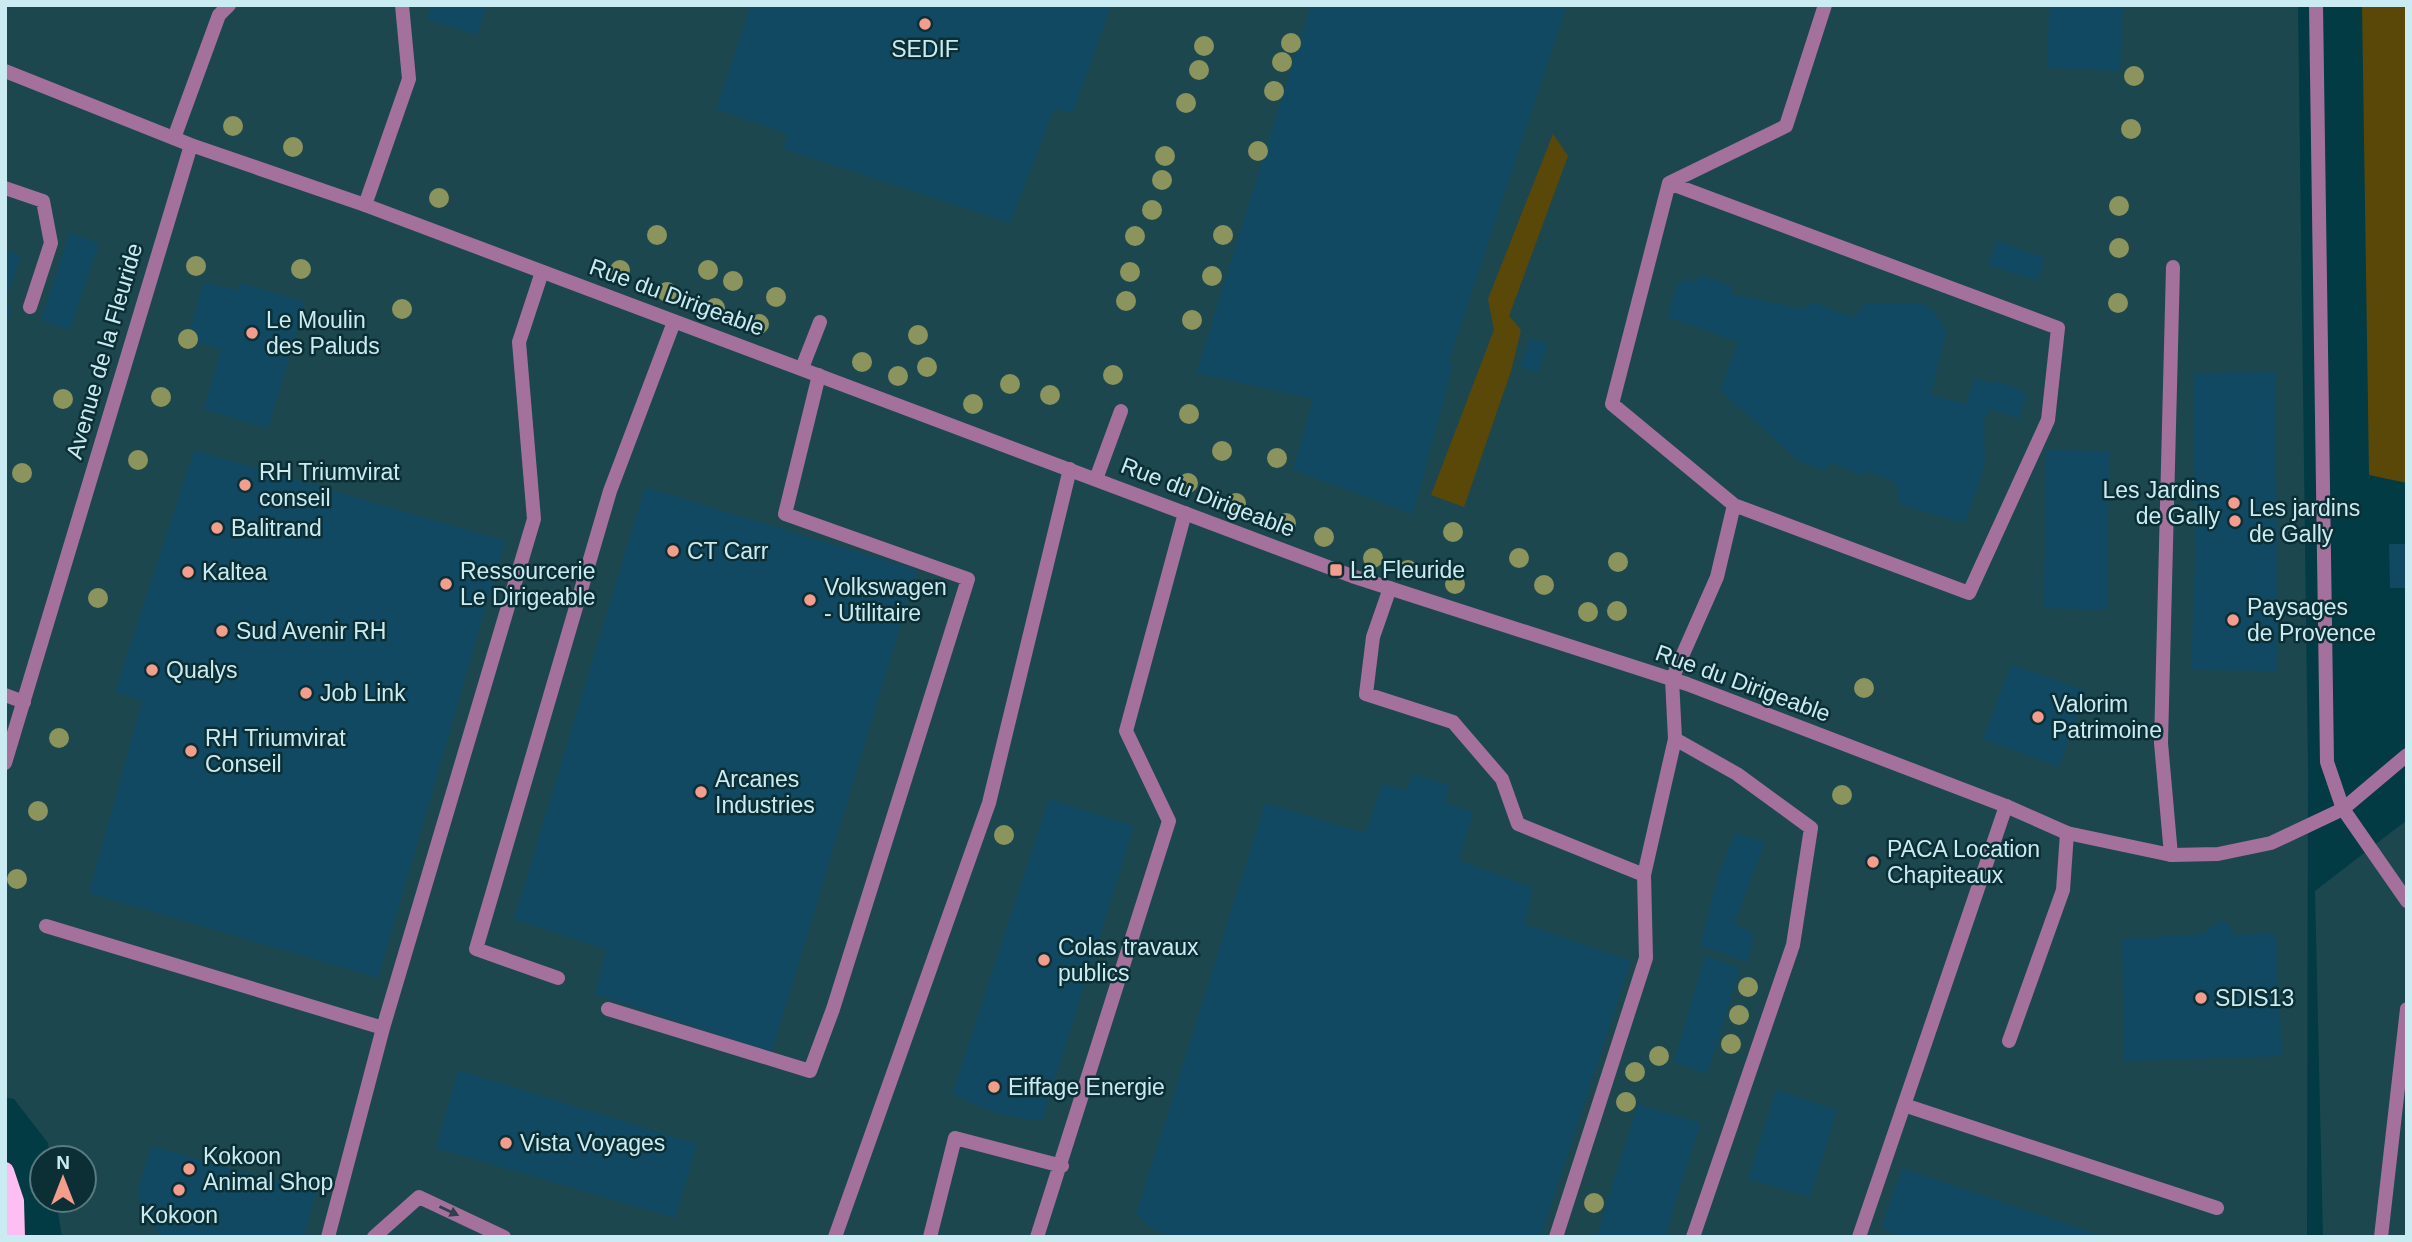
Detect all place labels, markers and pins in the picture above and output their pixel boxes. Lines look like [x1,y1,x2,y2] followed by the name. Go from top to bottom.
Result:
[917,16,933,32] marker: SEDIF
[891,36,959,62] place label: SEDIF
[266,307,380,359] place label: Le Moulin des Paluds
[244,325,260,341] marker: Le Moulin des Paluds
[259,459,400,511] place label: RH Triumvirat conseil
[237,477,253,493] marker: RH Triumvirat conseil
[2102,477,2220,529] place label: Les Jardins de Gally
[2226,495,2242,511] marker: Les Jardins de Gally
[2249,495,2360,547] place label: Les jardins de Gally
[2227,513,2243,529] marker: Les jardins de Gally
[231,515,322,541] place label: Balitrand
[209,520,225,536] marker: Balitrand
[687,538,769,564] place label: CT Carr
[665,543,681,559] marker: CT Carr
[1350,557,1465,583] place label: La Fleuride
[460,558,596,610] place label: Ressourcerie Le Dirigeable
[202,559,267,585] place label: Kaltea
[1328,562,1344,578] marker: La Fleuride
[180,564,196,580] marker: Kaltea
[824,574,947,626] place label: Volkswagen - Utilitaire
[438,576,454,592] marker: Ressourcerie Le Dirigeable
[802,592,818,608] marker: Volkswagen - Utilitaire
[2247,594,2376,646] place label: Paysages de Provence
[2225,612,2241,628] marker: Paysages de Provence
[236,618,386,644] place label: Sud Avenir RH
[214,623,230,639] marker: Sud Avenir RH
[166,657,238,683] place label: Qualys
[144,662,160,678] marker: Qualys
[320,680,406,706] place label: Job Link
[298,685,314,701] marker: Job Link
[2052,691,2162,743] place label: Valorim Patrimoine
[2030,709,2046,725] marker: Valorim Patrimoine
[205,725,346,777] place label: RH Triumvirat Conseil
[183,743,199,759] marker: RH Triumvirat Conseil
[715,766,815,818] place label: Arcanes Industries
[693,784,709,800] marker: Arcanes Industries
[1887,836,2040,888] place label: PACA Location Chapiteaux
[1865,854,1881,870] marker: PACA Location Chapiteaux
[1058,934,1199,986] place label: Colas travaux publics
[1036,952,1052,968] marker: Colas travaux publics
[2215,985,2294,1011] place label: SDIS13
[2193,990,2209,1006] marker: SDIS13
[1008,1074,1165,1100] place label: Eiffage Energie
[986,1079,1002,1095] marker: Eiffage Energie
[520,1130,665,1156] place label: Vista Voyages
[498,1135,514,1151] marker: Vista Voyages
[203,1143,333,1195] place label: Kokoon Animal Shop
[181,1161,197,1177] marker: Kokoon Animal Shop
[171,1182,187,1198] marker: Kokoon
[140,1202,218,1228] place label: Kokoon

